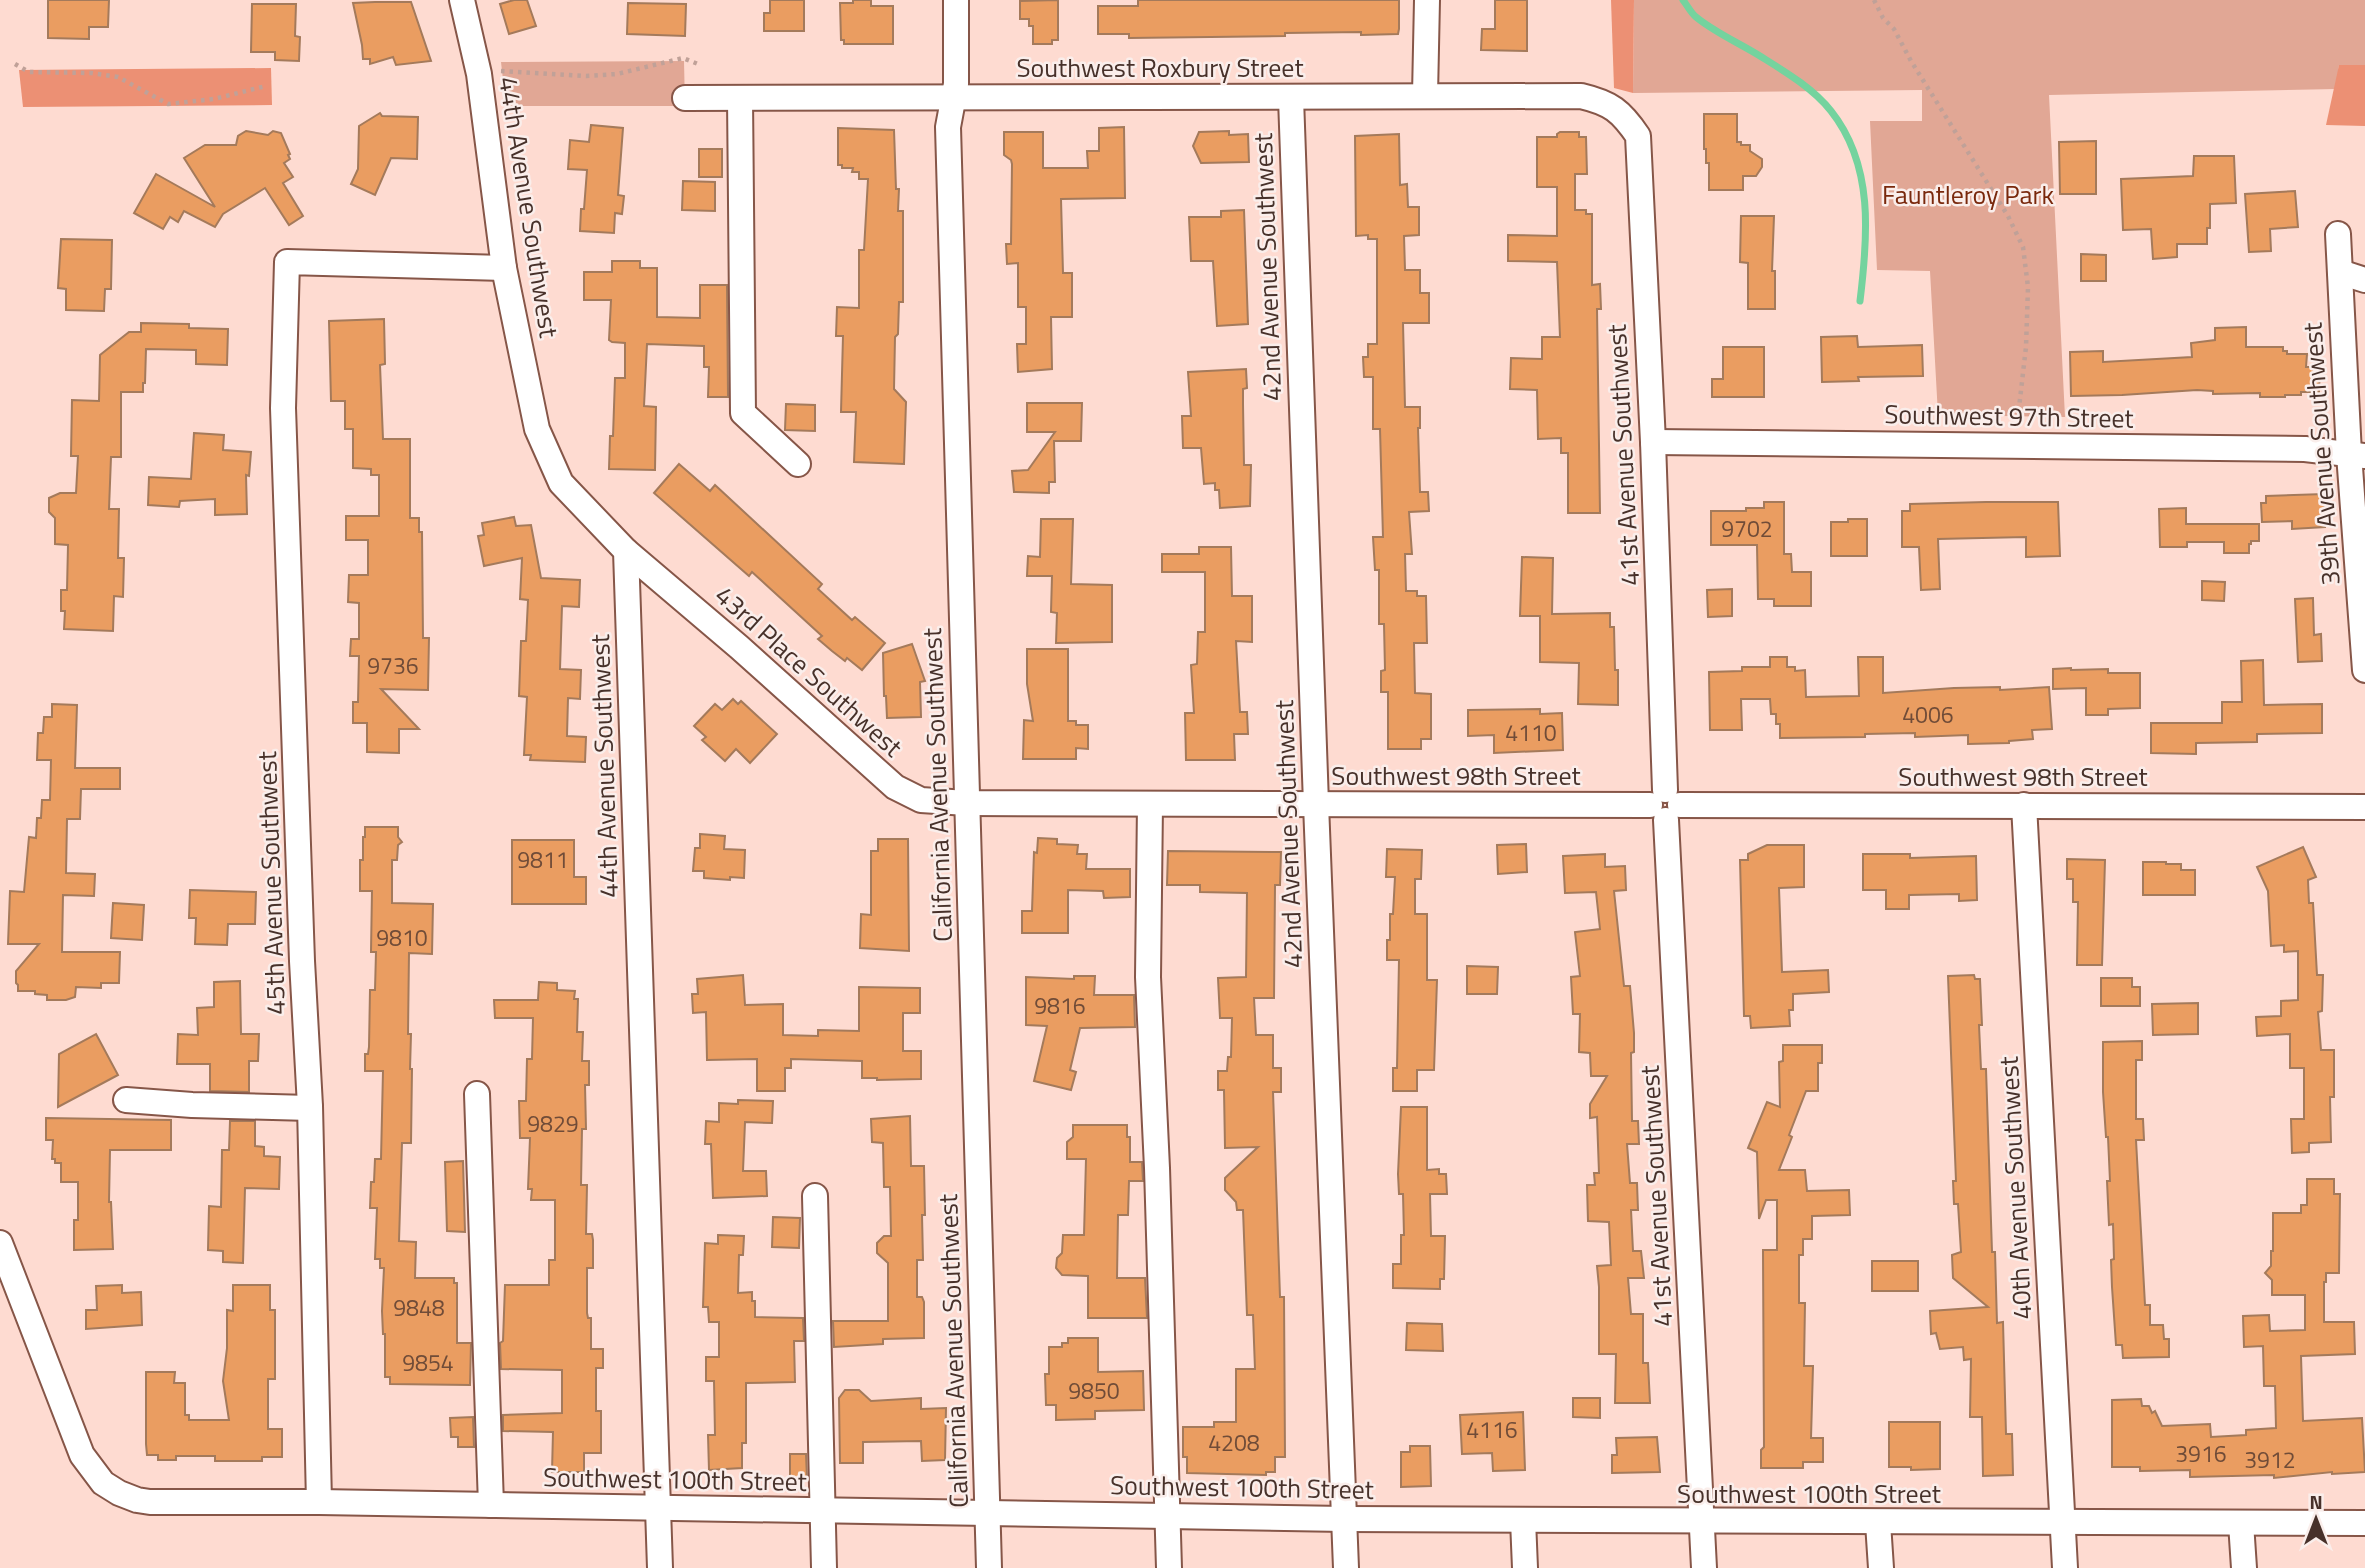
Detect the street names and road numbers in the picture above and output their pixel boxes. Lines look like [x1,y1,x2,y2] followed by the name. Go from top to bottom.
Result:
[1016,48,1304,87] street label: Southwest Roxbury Street
[489,74,569,340] street label: 44th Avenue Southwest
[1243,132,1291,402] street label: 42nd Avenue Southwest
[2292,321,2350,587] street label: 39th Avenue Southwest
[1597,323,1649,587] street label: 41st Avenue Southwest
[1884,394,2134,438] street label: Southwest 97th Street
[707,576,911,766] street label: 43rd Place Southwest
[912,627,962,943] street label: California Avenue Southwest
[580,634,628,898] street label: 44th Avenue Southwest
[1264,699,1312,969] street label: 42nd Avenue Southwest
[247,751,295,1015] street label: 45th Avenue Southwest
[1331,756,1581,795] street label: Southwest 98th Street
[1898,757,2148,796] street label: Southwest 98th Street
[1989,1055,2041,1321] street label: 40th Avenue Southwest
[1630,1064,1682,1328] street label: 41st Avenue Southwest
[928,1193,978,1509] street label: California Avenue Southwest
[543,1457,807,1501] street label: Southwest 100th Street
[1110,1465,1374,1509] street label: Southwest 100th Street
[1677,1474,1941,1513] street label: Southwest 100th Street

